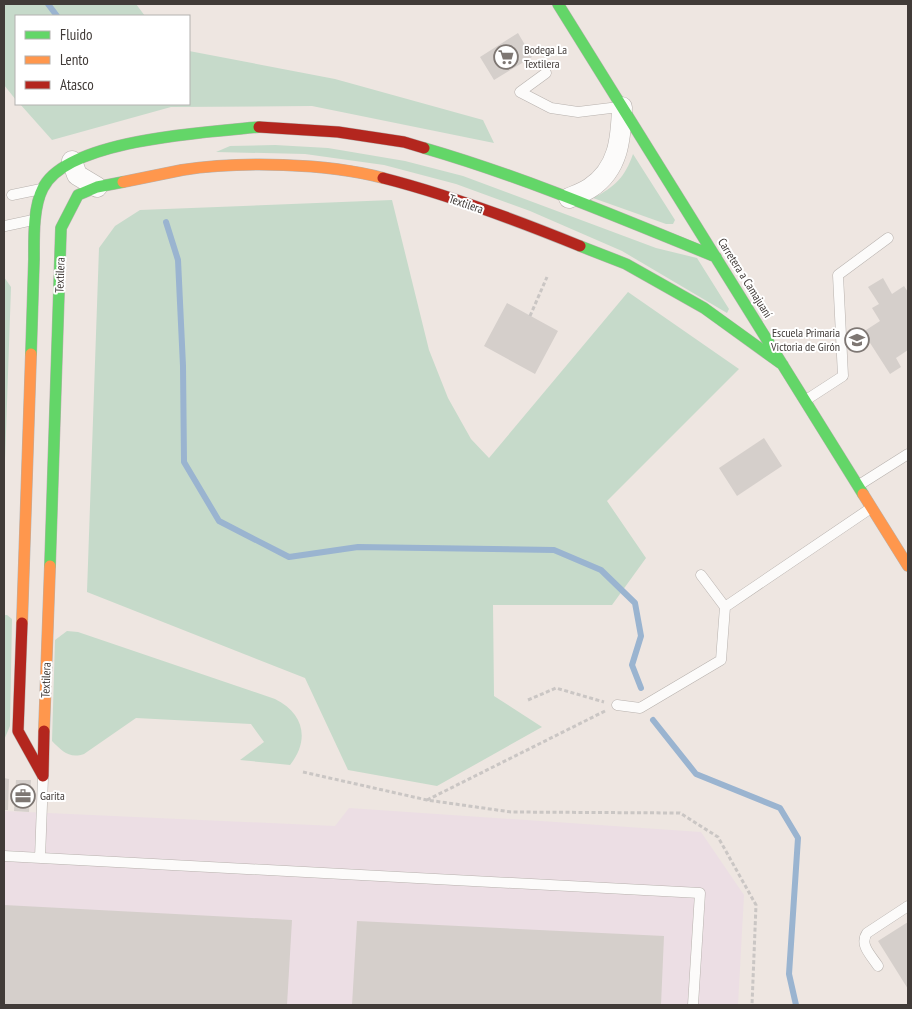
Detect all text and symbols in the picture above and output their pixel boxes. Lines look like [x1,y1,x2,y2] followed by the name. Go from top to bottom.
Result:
[15,15,190,105] legend
[60,25,92,44] text: Fluido
[524,42,567,71] place label: Bodega La Textilera
[493,44,519,70] supermarket icon: Bodega La Textilera
[60,50,89,69] text: Lento
[60,75,94,94] text: Atasco
[447,191,486,216] street label: Textilera
[715,235,776,321] street label: Carretera a Camajuaní
[51,257,68,293] street label: Textilera
[770,325,840,354] place label: Escuela Primaria Victoria de Girón
[844,327,870,353] school or university icon: Escuela Primaria Victoria de Girón
[37,662,54,698] street label: Textilera
[10,783,36,809] office icon: Garita
[40,788,65,803] place label: Garita

